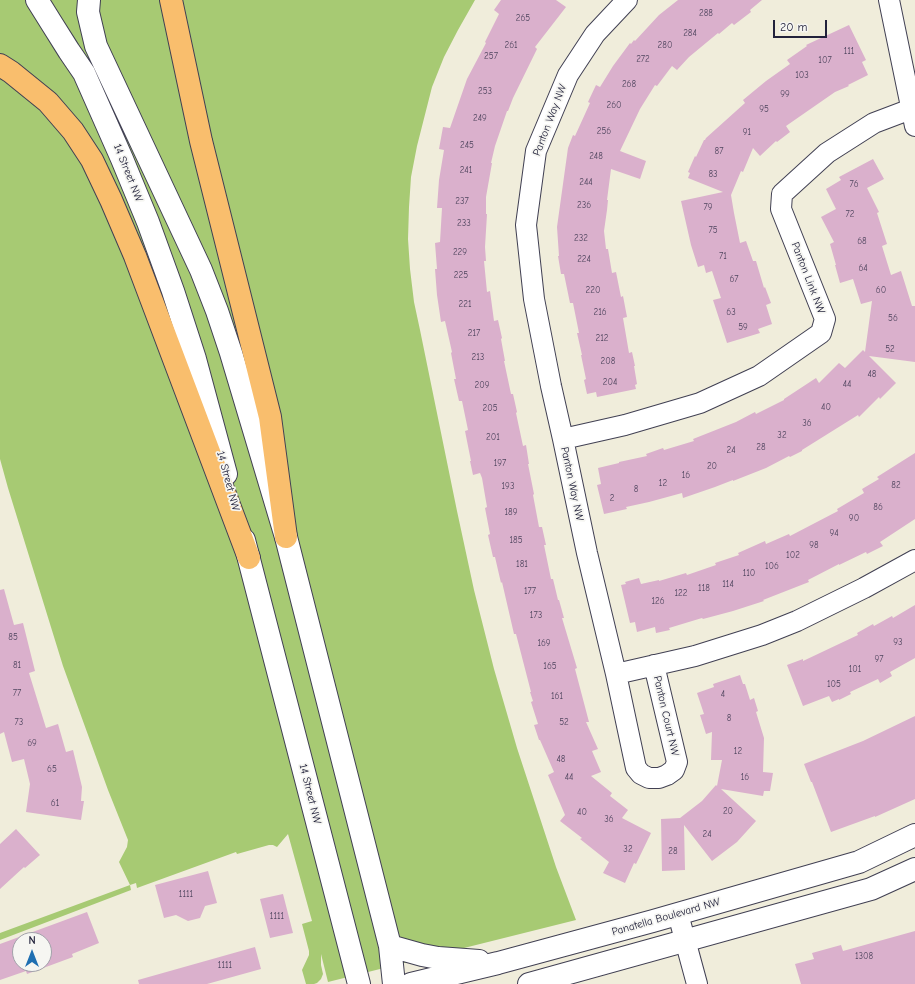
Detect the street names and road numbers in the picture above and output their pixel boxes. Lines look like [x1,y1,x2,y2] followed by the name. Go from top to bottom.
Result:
[530,82,570,158] street label: Panton Way NW
[110,142,146,204] street label: 14 Street NW
[788,240,828,316] street label: Panton Link NW
[558,446,586,522] street label: Panton Way NW
[214,450,242,512] street label: 14 Street NW
[650,675,682,757] street label: Panton Court NW
[296,763,324,825] street label: 14 Street NW
[610,895,722,939] street label: Panatella Boulevard NW

